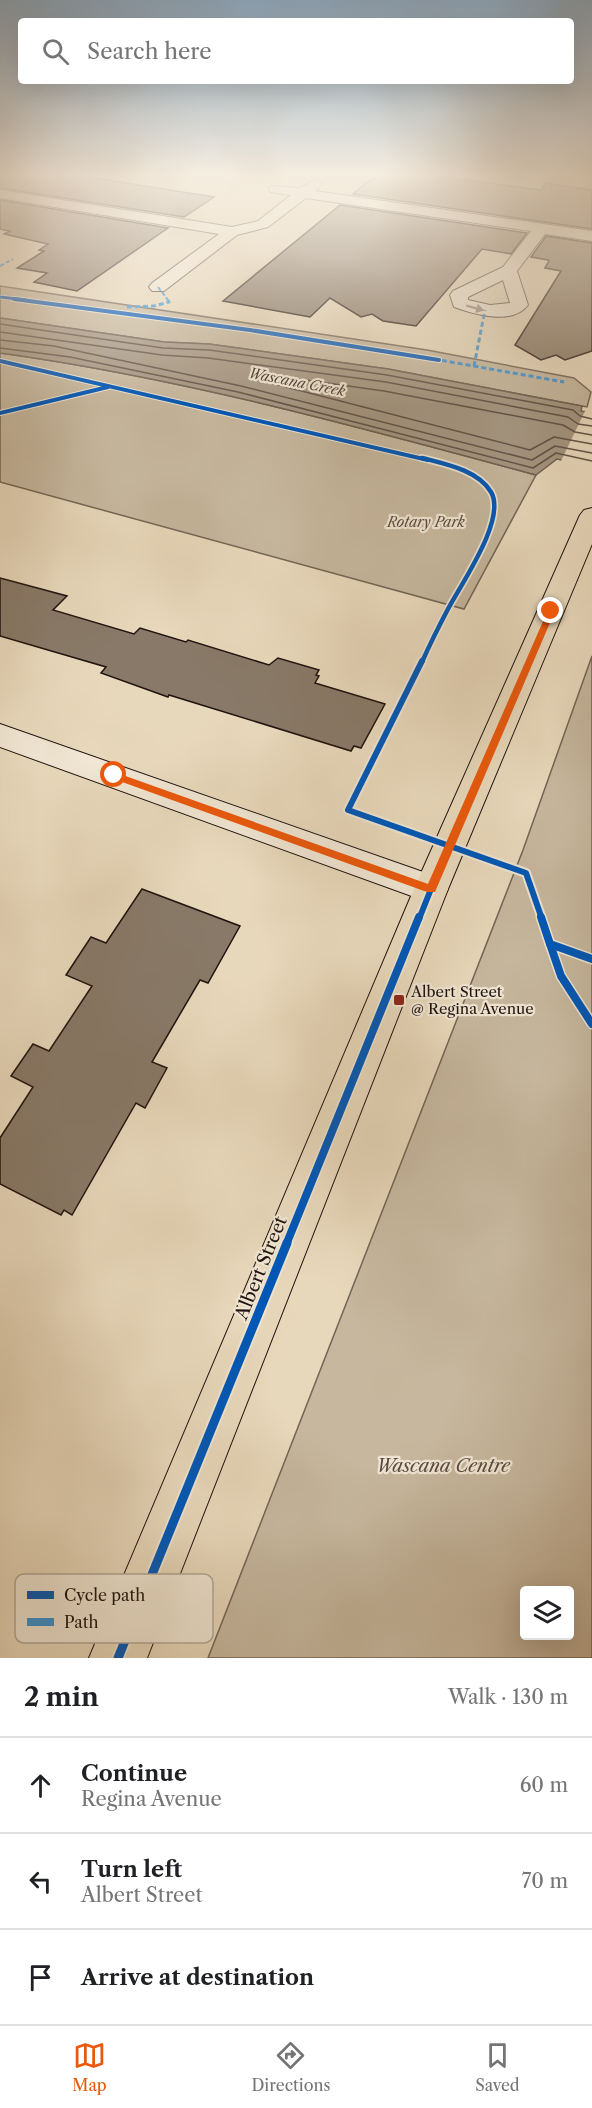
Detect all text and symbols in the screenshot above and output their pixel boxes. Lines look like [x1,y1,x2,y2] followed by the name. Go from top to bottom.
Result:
[18,18,574,84] search box
[39,35,72,68] icon: search
[87,38,212,65] text: Search here
[466,303,484,313] one-way arrow
[247,364,347,400] water label: Wascana Creek
[386,513,466,531] park label: Rotary Park
[537,597,563,623] route end
[100,761,126,787] route start
[410,982,534,1018] place label: Albert Street @ Regina Avenue
[392,993,406,1007] marker: Albert Street @ Regina Avenue
[230,1213,292,1324] street label: Albert Street
[376,1455,511,1477] park label: Wascana Centre
[15,1574,213,1643] legend
[64,1585,145,1605] text: Cycle path
[520,1586,574,1640] map controls
[520,1586,574,1640] button: layers
[64,1612,98,1632] text: Path
[24,1681,99,1713] text: 2 min
[448,1685,568,1709] text: Walk · 130 m
[81,1760,187,1787] text: Continue
[24,1769,57,1802] icon: ahead
[520,1773,568,1797] text: 60 m
[81,1787,222,1811] text: Regina Avenue
[81,1856,182,1883] text: Turn left
[24,1865,57,1898] icon: left
[522,1869,568,1893] text: 70 m
[81,1883,203,1907] text: Albert Street
[24,1961,57,1994] icon: arrive
[81,1964,314,1991] text: Arrive at destination
[72,2039,107,2095] tab: Map
[251,2039,330,2095] tab: Directions
[475,2039,520,2095] tab: Saved

